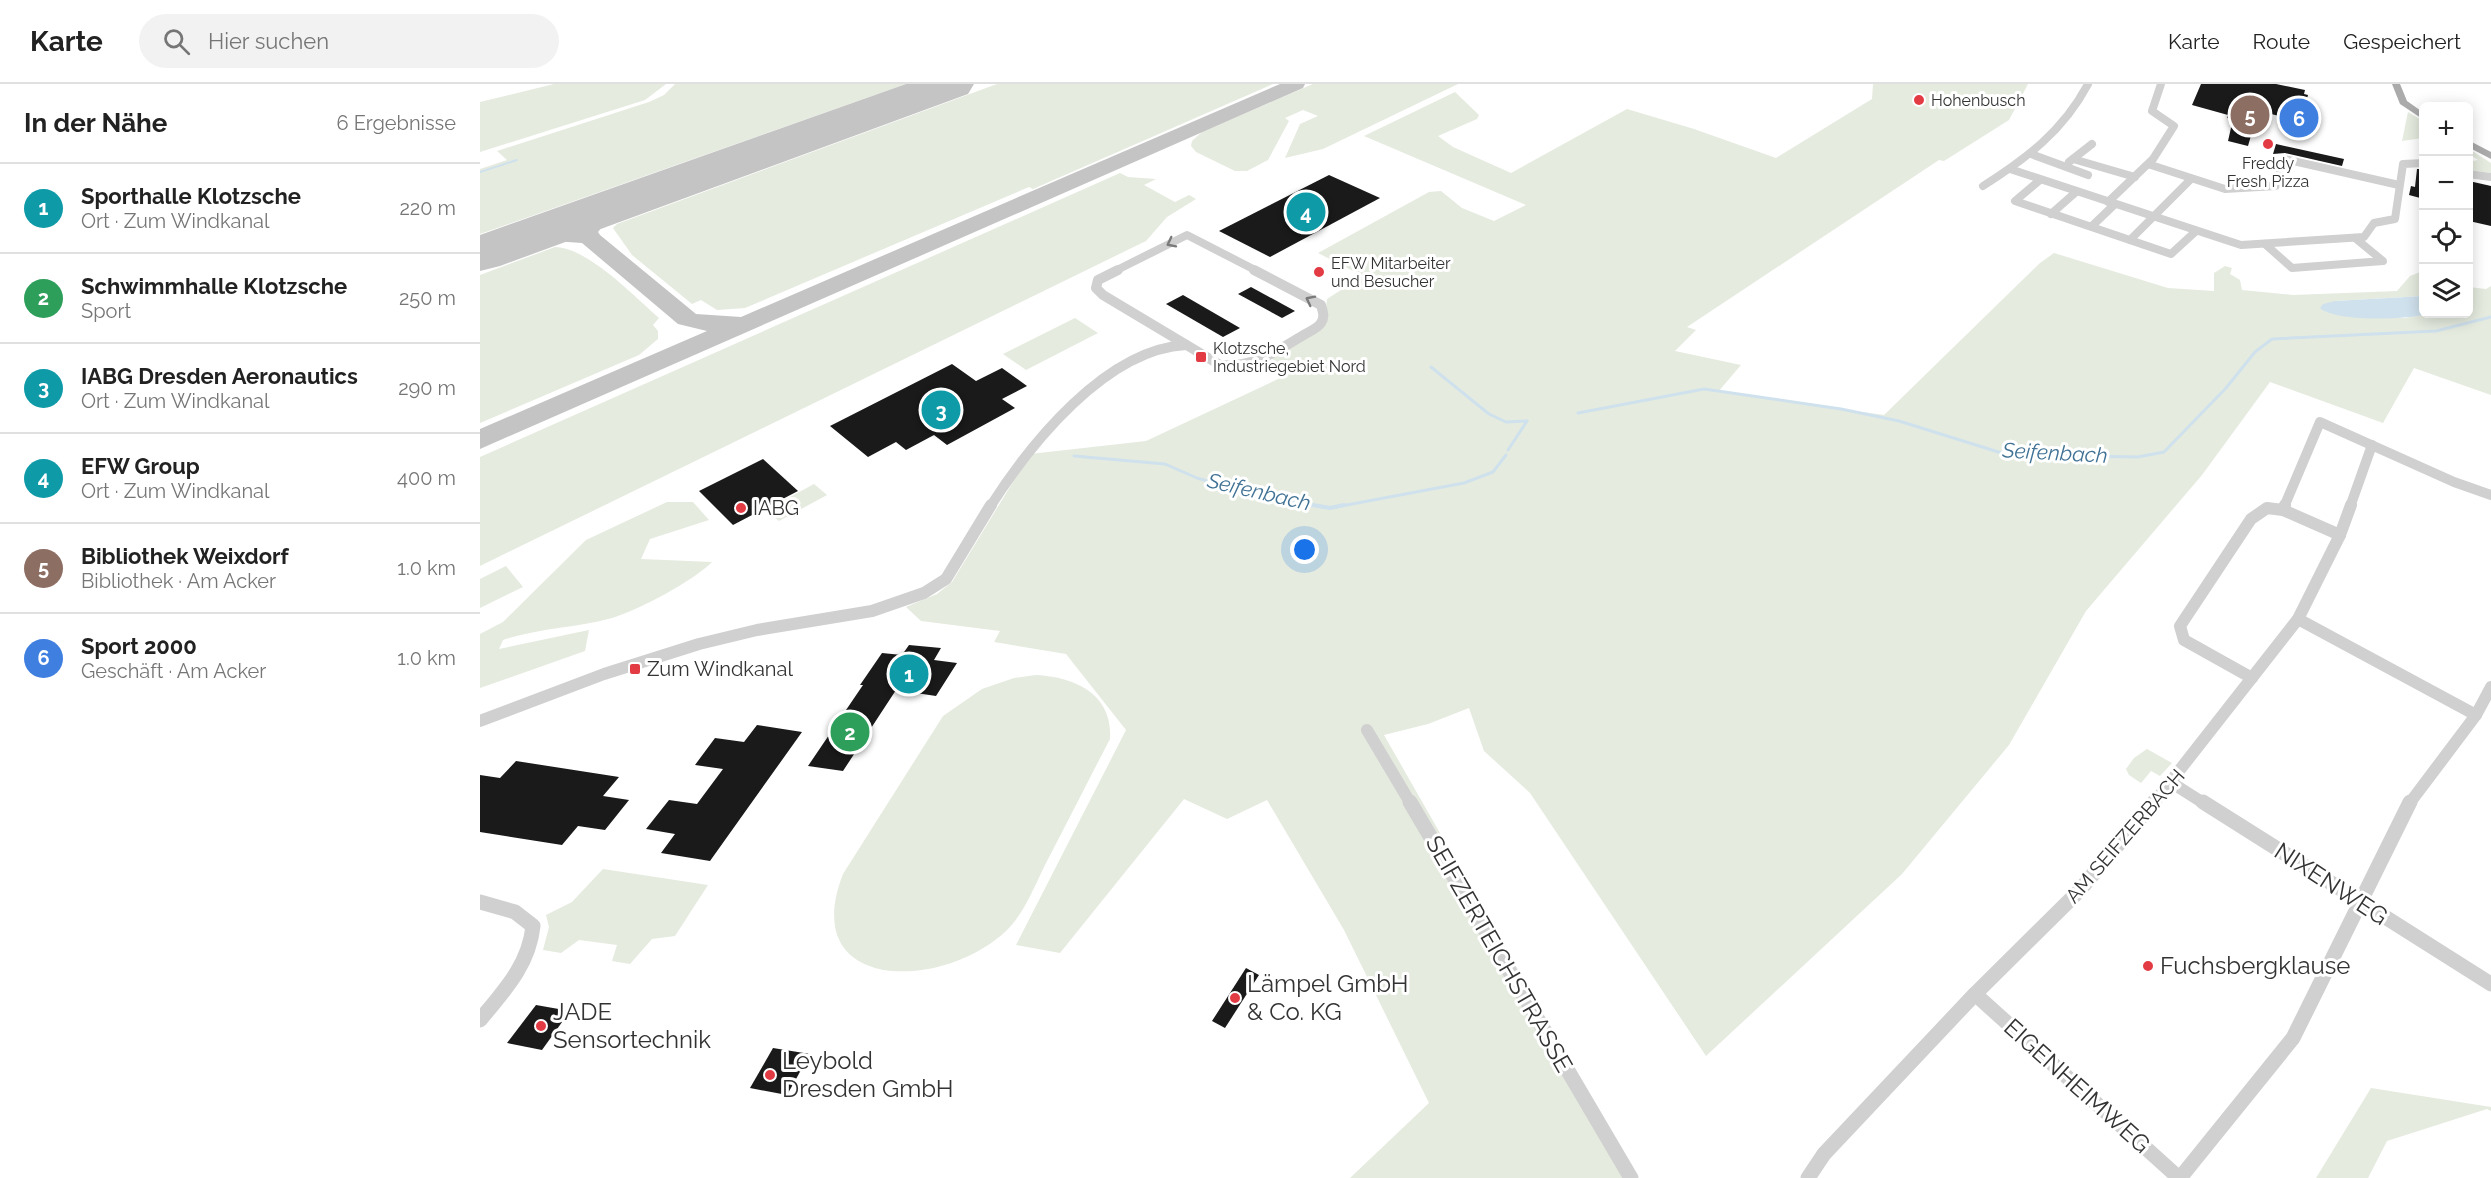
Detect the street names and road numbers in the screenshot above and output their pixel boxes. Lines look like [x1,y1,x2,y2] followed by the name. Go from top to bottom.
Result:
[2060,764,2190,908] street label: AM SEIFZERBACH
[1420,830,1579,1077] street label: SEIFZERTEICHSTRASSE
[2269,836,2393,931] street label: NIXENWEG
[1998,1012,2156,1159] street label: EIGENHEIMWEG

